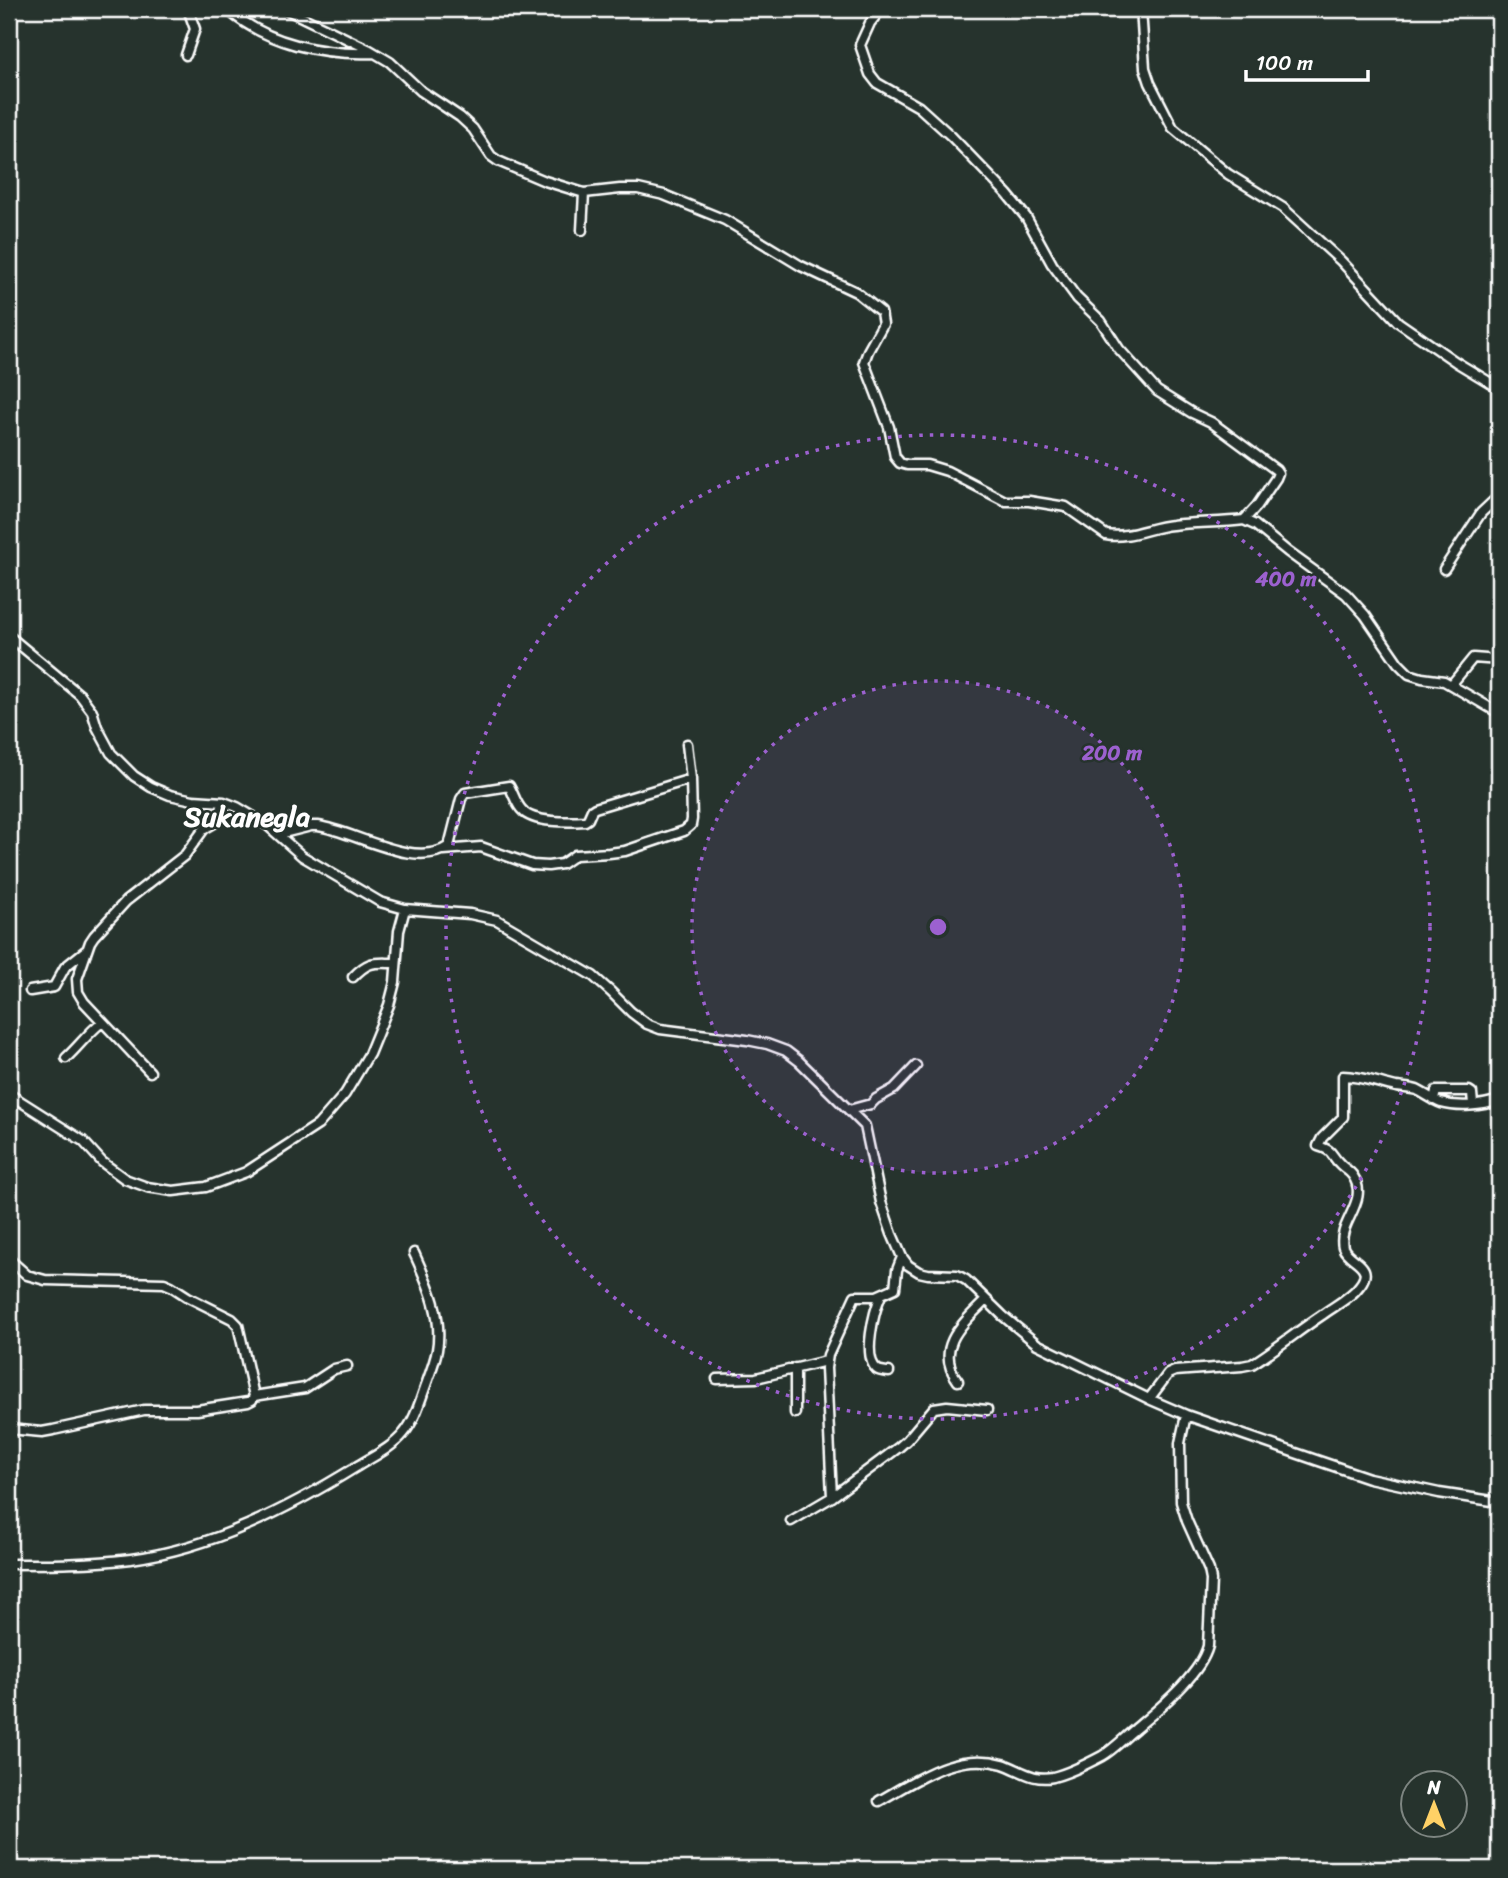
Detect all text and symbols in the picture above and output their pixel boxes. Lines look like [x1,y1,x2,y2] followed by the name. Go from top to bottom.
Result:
[1246,38,1368,82] scale bar
[1256,44,1313,82] text: 100 m
[1254,560,1317,598] text: 400 m
[1081,734,1143,772] text: 200 m
[183,792,310,841] district label: Sukanegla
[926,915,950,939] centre of rings
[1400,1770,1470,1840] north arrow
[1426,1771,1441,1804] text: N

